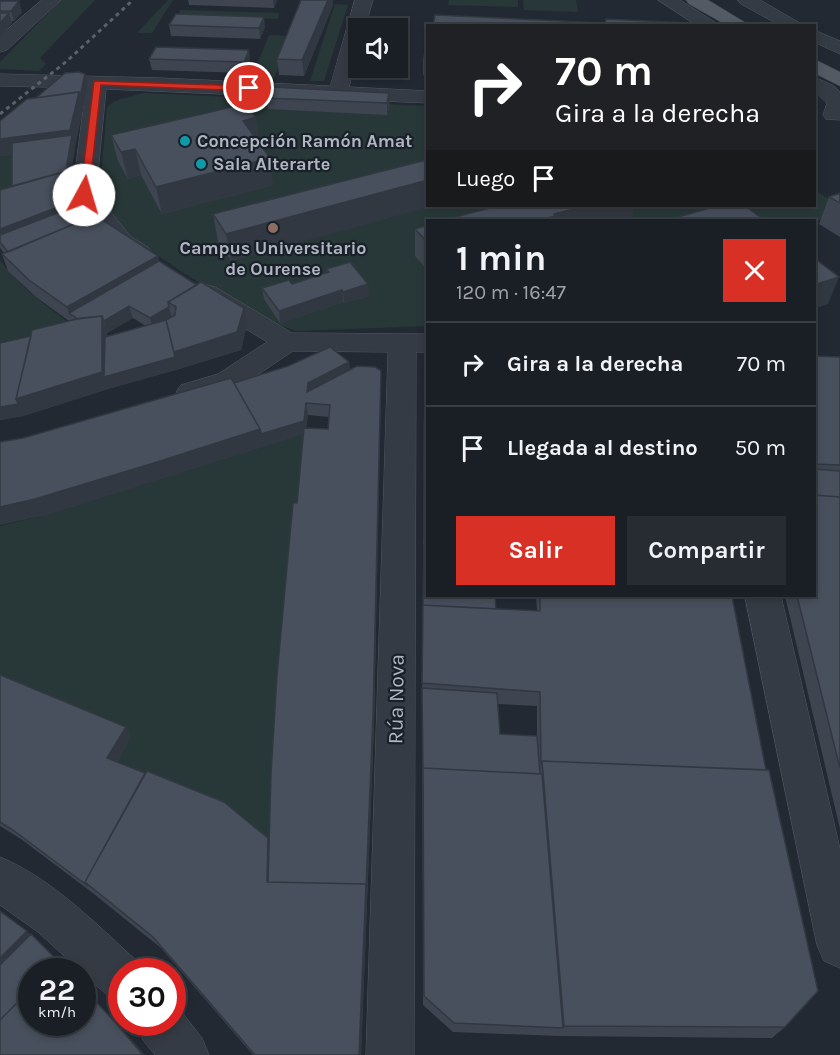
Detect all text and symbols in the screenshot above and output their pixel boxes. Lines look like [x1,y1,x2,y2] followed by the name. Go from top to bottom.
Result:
[348,18,408,78] map controls
[348,18,408,78] button: sound
[555,46,653,96] text: 70 m
[456,48,534,126] icon: right
[223,62,274,113] pin
[232,71,265,104] icon: arrive
[555,97,760,129] text: Gira a la derecha
[197,130,412,152] place label: Concepción Ramón Amat
[178,134,192,148] marker: Concepción Ramón Amat
[213,153,330,175] place label: Sala Alterarte
[194,157,208,171] marker: Sala Alterarte
[527,162,560,195] icon: arrive
[52,163,116,227] position arrow
[456,166,515,192] text: Luego
[266,221,280,235] marker: Campus Universitario de Ourense
[179,237,367,280] place label: Campus Universitario de Ourense
[456,237,546,279] text: 1 min
[723,239,786,302] button: close
[456,281,566,304] text: 120 m · 16:47
[456,348,489,381] icon: right
[507,351,683,377] text: Gira a la derecha
[737,351,786,377] text: 70 m
[456,432,489,465] icon: arrive
[507,435,698,461] text: Llegada al destino
[735,435,786,461] text: 50 m
[456,516,615,585] button: Salir
[627,516,786,585] button: Compartir
[383,654,409,744] street label: Rúa Nova
[108,958,186,1036] speed limit sign: 30
[39,972,75,1008] text: 22
[38,1003,76,1021] text: km/h

